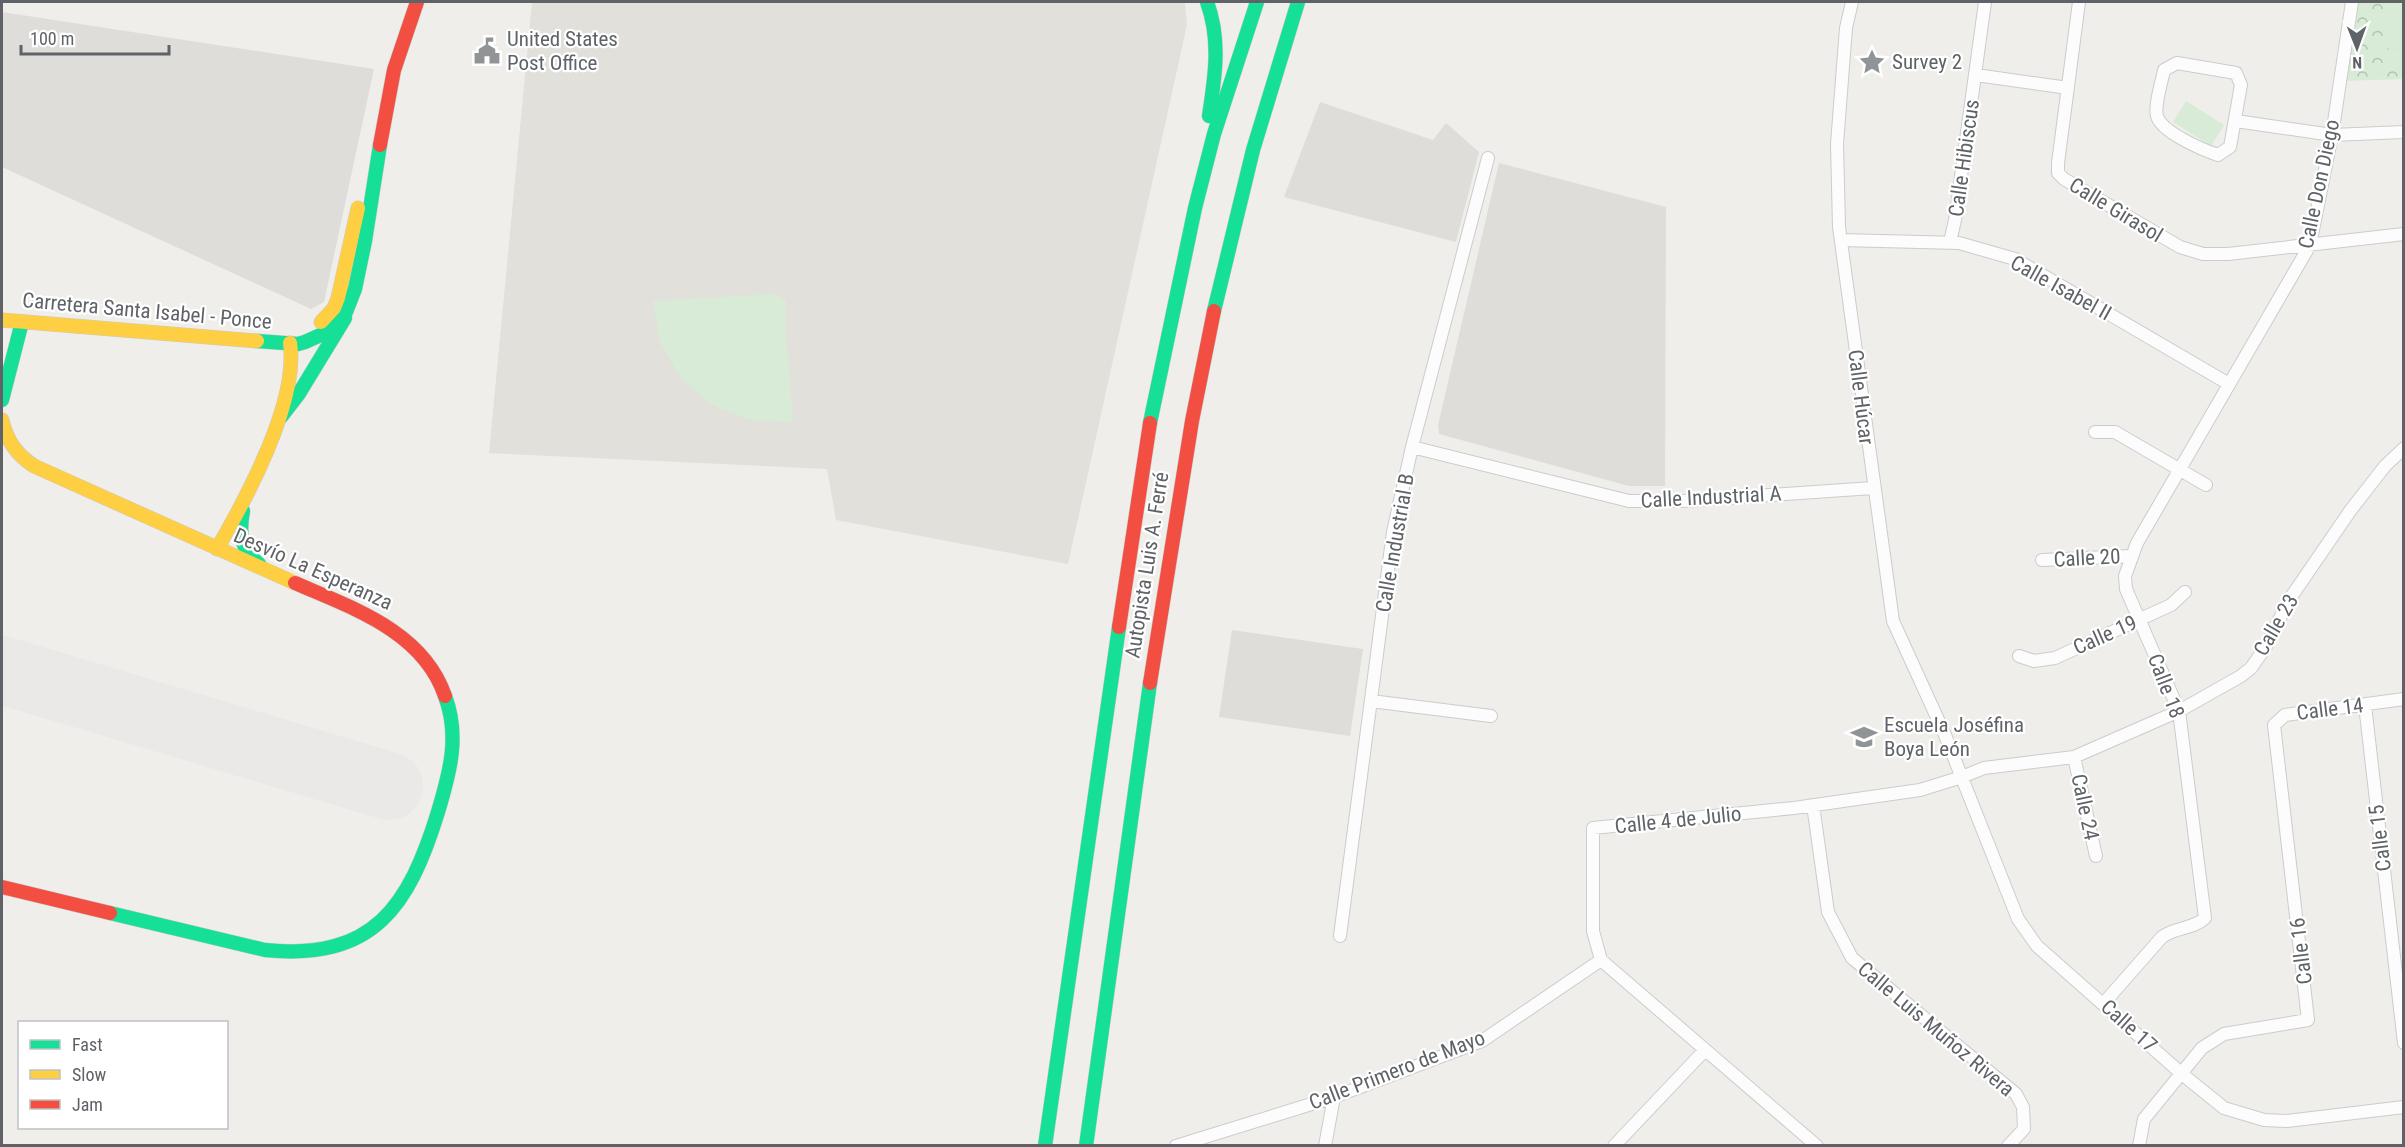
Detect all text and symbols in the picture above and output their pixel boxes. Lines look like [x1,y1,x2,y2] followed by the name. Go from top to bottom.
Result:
[21,18,170,56] scale bar
[2327,18,2387,78] north arrow
[507,27,618,75] place label: United States Post Office
[30,28,74,49] text: 100 m
[472,36,502,66] public building icon: United States Post Office
[1857,47,1887,77] place icon: Survey 2
[1892,50,1962,74] place label: Survey 2
[2352,53,2362,72] text: N
[1944,98,1984,218] street label: Calle Hibiscus
[2294,117,2344,251] street label: Calle Don Diego
[2065,173,2167,247] street label: Calle Girasol
[2006,250,2116,326] street label: Calle Isabel II
[21,288,273,334] street label: Carretera Santa Isabel - Ponce
[1843,348,1879,446] street label: Calle Húcar
[1120,470,1174,660] street label: Autopista Luis A. Ferré
[1371,472,1419,614] street label: Calle Industrial B
[1640,481,1782,513] street label: Calle Industrial A
[230,523,396,615] street label: Desvío La Esperanza
[2053,544,2121,572] street label: Calle 20
[2249,590,2303,660] street label: Calle 23
[2070,610,2140,660] street label: Calle 19
[2143,650,2189,722] street label: Calle 18
[2295,693,2365,725] street label: Calle 14
[1884,713,2024,761] place label: Escuela Joséfina Boya León
[1849,722,1879,752] school or university icon: Escuela Joséfina Boya León
[2066,772,2104,842] street label: Calle 24
[1614,801,1742,839] street label: Calle 4 de Julio
[2364,803,2396,873] street label: Calle 15
[2285,916,2317,986] street label: Calle 16
[1853,957,2019,1101] street label: Calle Luis Muñoz Rivera
[2096,995,2162,1057] street label: Calle 17
[18,1021,228,1129] legend
[1306,1025,1488,1115] street label: Calle Primero de Mayo
[72,1034,103,1055] text: Fast
[72,1064,107,1085] text: Slow
[72,1094,103,1115] text: Jam

